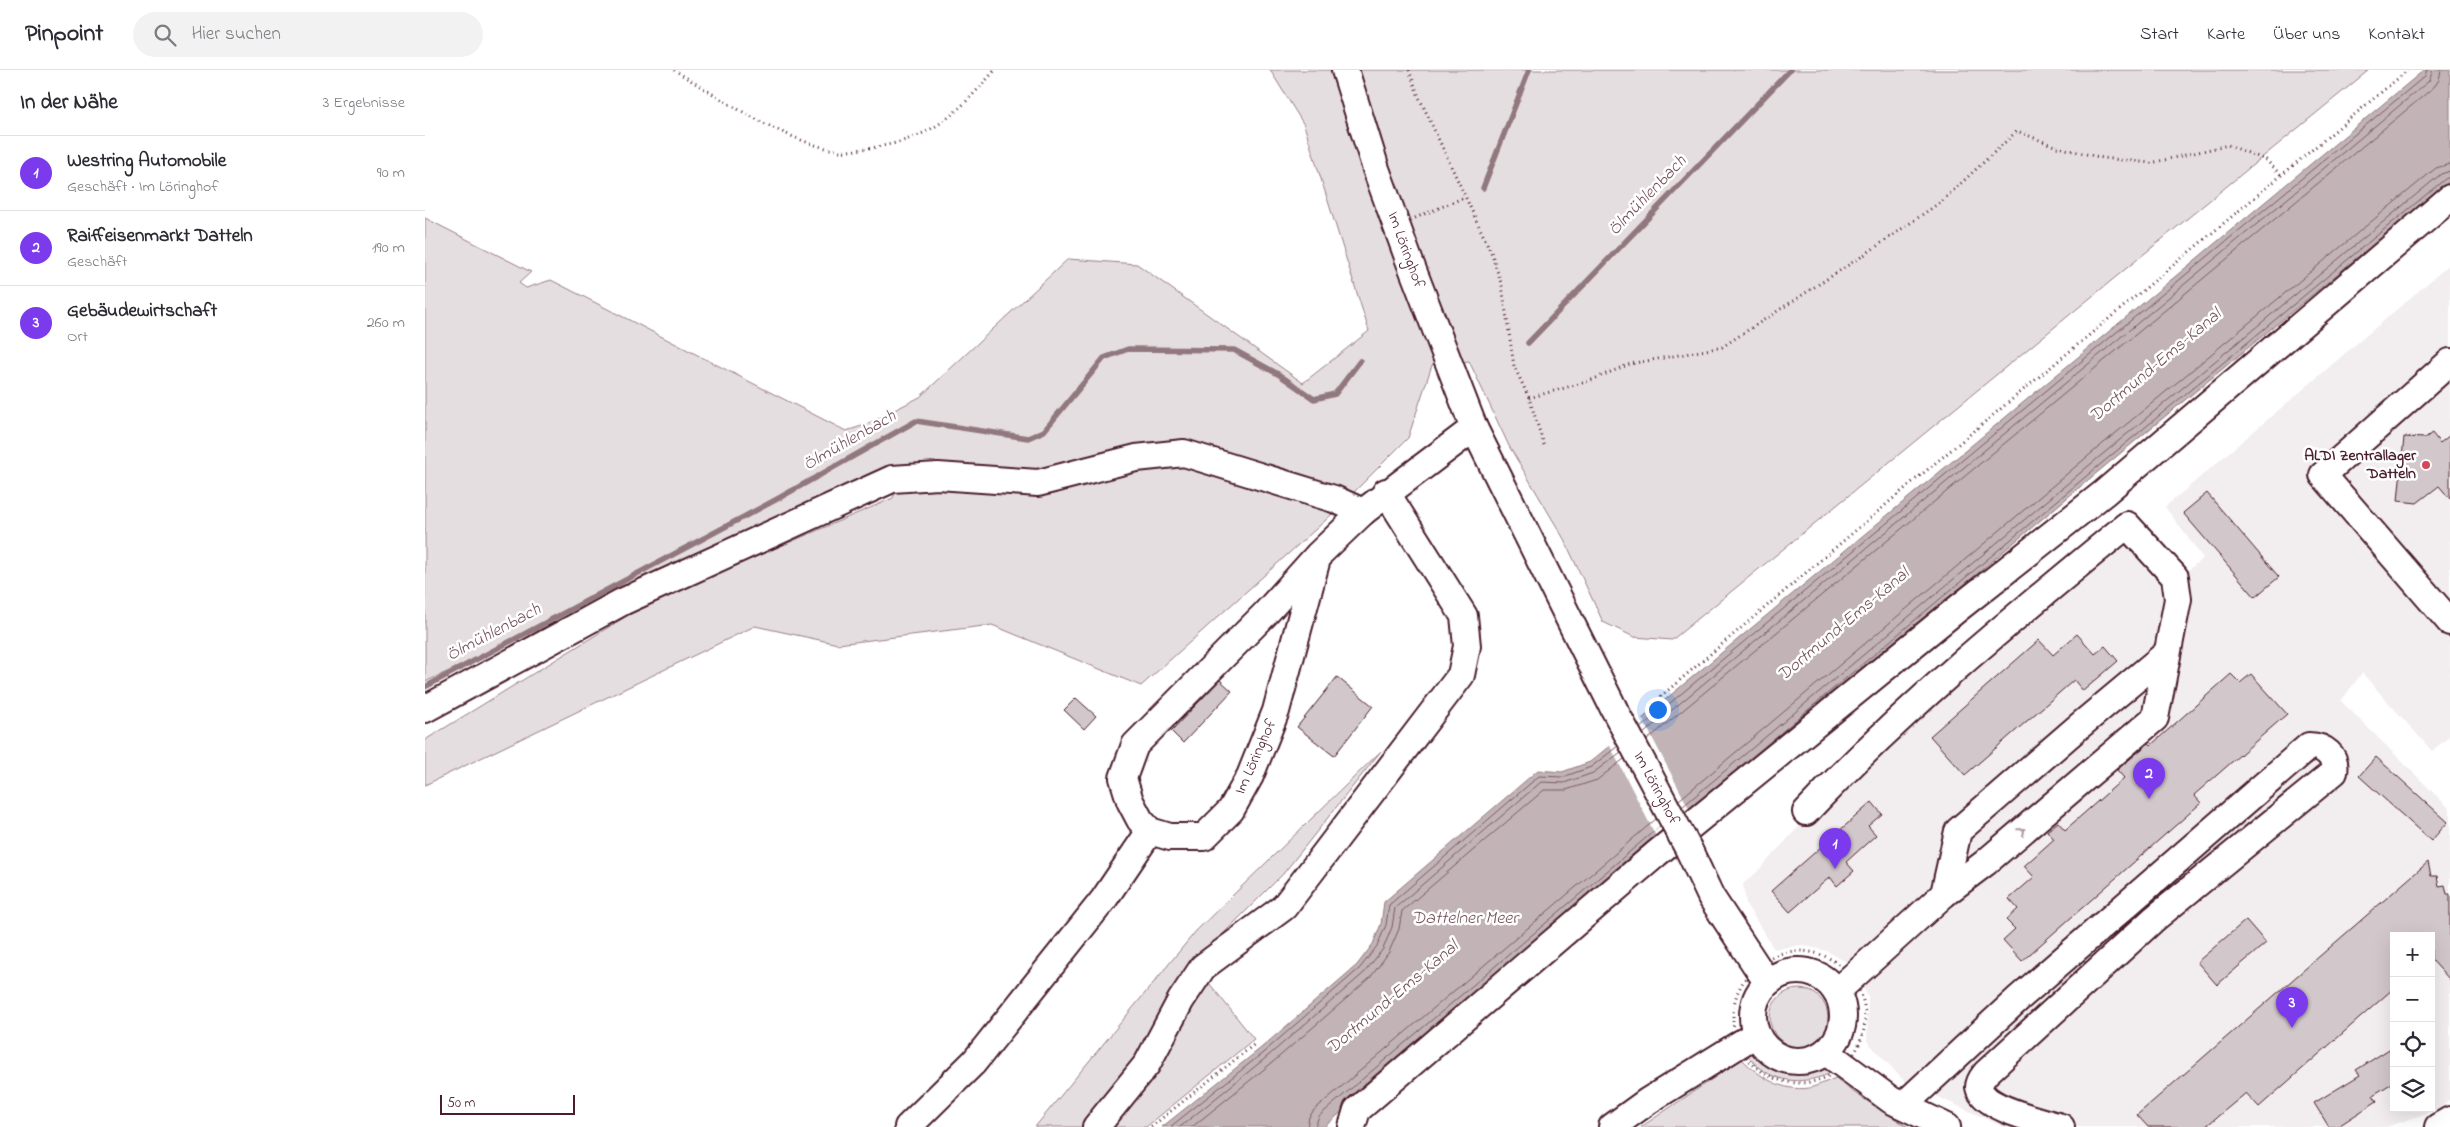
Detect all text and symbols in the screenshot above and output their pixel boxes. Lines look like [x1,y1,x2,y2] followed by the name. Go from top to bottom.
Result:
[133,12,483,57] search box
[25,17,103,52] text: Pinpoint
[151,21,179,49] icon: search
[191,21,281,48] text: Hier suchen
[2140,22,2179,48] text: Start
[2207,22,2245,48] text: Karte
[2273,22,2340,48] text: Über uns
[2368,22,2425,48] text: Kontakt
[20,88,118,118] text: In der Nähe
[323,91,405,115] text: 3 Ergebnisse
[67,148,226,175] text: Westring Automobile
[1603,149,1694,242] water label: Ölmühlenbach
[33,161,39,185] text: 1
[377,161,405,185] text: 90 m
[67,175,219,199] text: Geschäft · Im Löringhof
[1380,208,1431,292] street label: Im Löringhof
[67,223,253,250] text: Raiffeisenmarkt Datteln
[32,236,40,260] text: 2
[372,236,405,260] text: 190 m
[67,250,127,274] text: Geschäft
[67,298,217,325] text: Gebäudewirtschaft
[2084,302,2229,429] water label: Dortmund-Ems-Kanal
[33,311,39,335] text: 3
[367,311,405,335] text: 260 m
[67,325,88,349] text: Ort
[799,404,902,478] water label: Ölmühlenbach
[2304,444,2417,486] place label: ALDI Zentrallager Datteln
[2420,459,2432,471] marker: ALDI Zentrallager Datteln
[1772,561,1917,688] water label: Dortmund-Ems-Kanal
[442,597,546,669] water label: Ölmühlenbach
[1645,697,1671,723] your location
[1229,715,1283,798] street label: Im Löringhof
[1627,747,1686,830] street label: Im Löringhof
[2133,758,2165,799] pin: 2
[1819,828,1851,869] pin: 1
[2017,828,2026,837] one-way arrow
[1412,906,1520,932] water label: Dattelner Meer
[2390,932,2435,1112] map controls
[2390,932,2435,977] button: +
[1321,934,1466,1061] water label: Dortmund-Ems-Kanal
[2390,977,2435,1022] button: −
[2276,987,2308,1028] pin: 3
[2390,1022,2435,1067] button: locate
[2390,1067,2435,1112] button: layers
[440,1092,575,1115] scale bar
[447,1093,475,1114] text: 50 m

